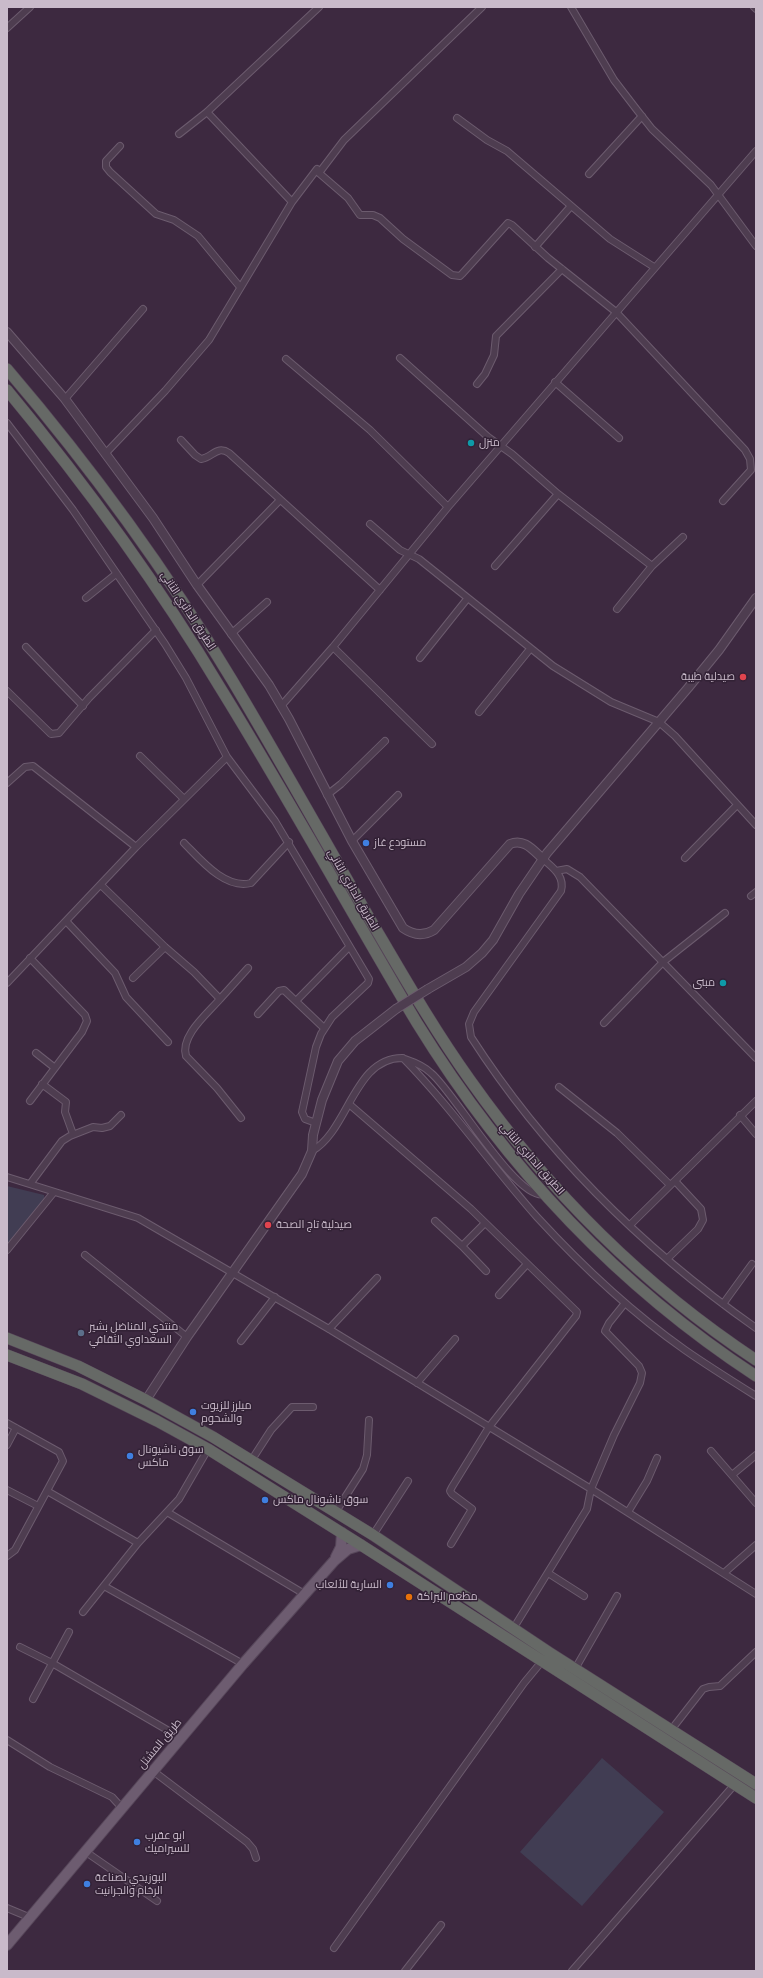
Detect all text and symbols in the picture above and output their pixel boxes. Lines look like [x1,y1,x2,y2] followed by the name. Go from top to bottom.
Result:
[479,436,500,450] place label: منزل
[466,438,476,448] marker: منزل
[158,569,218,653] street label: الطريق الدائري الثاني
[681,670,735,684] place label: صيدلية طيبة
[738,672,748,682] marker: صيدلية طيبة
[374,836,426,850] place label: مستودع غاز
[361,838,371,848] marker: مستودع غاز
[324,847,382,933] street label: الطريق الدائري الثاني
[692,976,715,990] place label: مبنى
[718,978,728,988] marker: مبنى
[497,1120,567,1198] street label: الطريق الدائري الثاني
[276,1218,352,1232] place label: صيدلية تاج الصحة
[263,1220,273,1230] marker: صيدلية تاج الصحة
[89,1320,178,1346] place label: منتدي المناضل بشير السعداوي الثقافي
[76,1328,86,1338] marker: منتدي المناضل بشير السعداوي الثقافي
[201,1399,252,1425] place label: ميلرز للزيوت والشحوم
[188,1407,198,1417] marker: ميلرز للزيوت والشحوم
[138,1443,204,1469] place label: سوق ناشيونال ماكس
[125,1451,135,1461] marker: سوق ناشيونال ماكس
[273,1493,368,1507] place label: سوق ناشونال ماكس
[260,1495,270,1505] marker: سوق ناشونال ماكس
[316,1578,382,1592] place label: السارية للألعاب
[385,1580,395,1590] marker: السارية للألعاب
[417,1590,477,1604] place label: مطعم البراكة
[404,1592,414,1602] marker: مطعم البراكة
[135,1716,185,1772] street label: طريق المشتل
[145,1829,190,1855] place label: ابو عقرب للسيراميك
[132,1837,142,1847] marker: ابو عقرب للسيراميك
[95,1871,167,1897] place label: البوزيدي لصناعة الرخام والجرانيت
[82,1879,92,1889] marker: البوزيدي لصناعة الرخام والجرانيت

